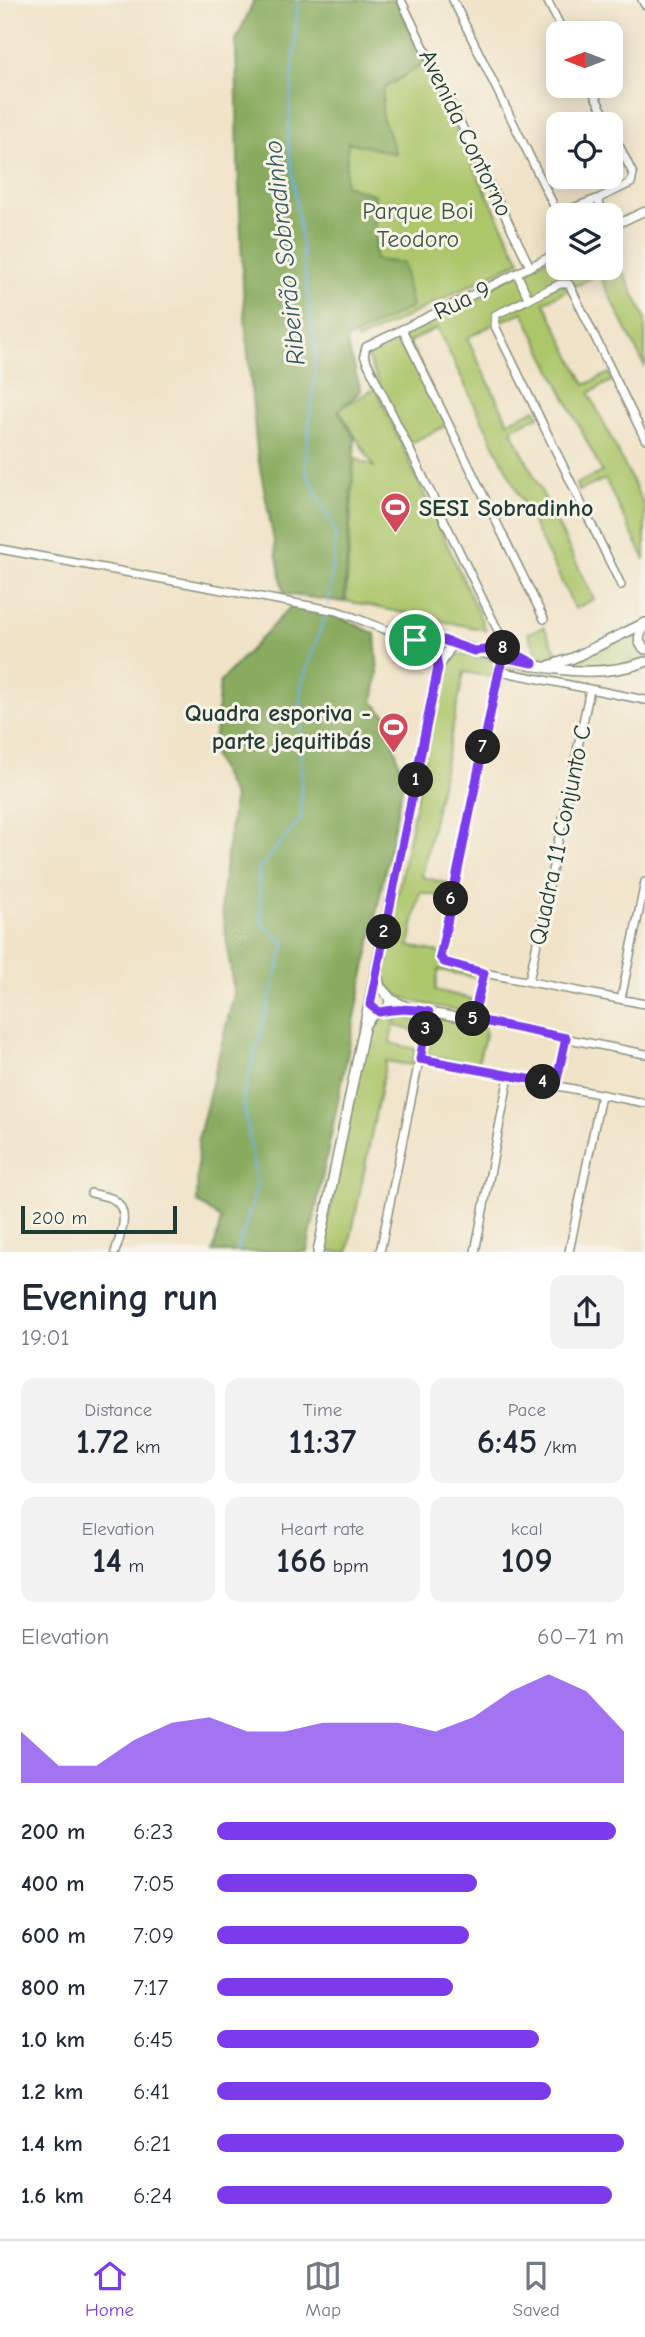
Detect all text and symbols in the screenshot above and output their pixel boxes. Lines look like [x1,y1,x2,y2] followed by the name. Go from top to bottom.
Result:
[546,21,623,98] north arrow
[546,21,623,280] map controls
[413,45,519,221] street label: Avenida Contorno
[546,112,623,189] button: locate
[258,139,312,367] water label: Ribeirão Sobradinho
[362,197,474,253] park label: Parque Boi Teodoro
[546,203,623,280] button: layers
[429,274,495,326] street label: Rua 9
[379,491,413,535] sports icon: SESI Sobradinho
[419,494,593,522] place label: SESI Sobradinho
[385,610,445,670] pin
[396,621,434,659] icon: arrive
[486,630,520,666] pin: 8
[498,636,507,658] text: 8
[185,699,371,755] place label: Quadra esporiva - parte jequitibás
[377,710,411,754] sports icon: Quadra esporiva - parte jequitibás
[523,722,597,948] street label: Quadra 11 Conjunto C
[466,730,500,764] pin: 7
[478,735,487,757] text: 7
[398,762,434,798] pin: 1
[412,768,419,790] text: 1
[434,881,468,916] pin: 6
[446,887,455,909] text: 6
[366,914,402,950] pin: 2
[379,920,388,942] text: 2
[456,1002,490,1036] pin: 5
[467,1007,478,1029] text: 5
[408,1012,444,1046] pin: 3
[421,1017,430,1039] text: 3
[526,1064,560,1100] pin: 4
[538,1070,547,1092] text: 4
[21,1203,177,1235] scale bar
[32,1207,87,1229] text: 200 m
[550,1275,624,1349] button: share
[21,1276,218,1320] text: Evening run
[21,1324,70,1351] text: 19:01
[84,1399,152,1421] text: Distance
[303,1399,342,1421] text: Time
[508,1399,546,1421] text: Pace
[76,1421,129,1462] text: 1.72
[289,1421,356,1462] text: 11:37
[477,1421,537,1462] text: 6:45
[129,1436,160,1458] text: km
[537,1436,577,1458] text: /km
[82,1518,155,1540] text: Elevation
[281,1518,364,1540] text: Heart rate
[511,1518,543,1540] text: kcal
[92,1540,122,1581] text: 14
[276,1540,327,1581] text: 166
[501,1540,553,1581] text: 109
[122,1555,144,1577] text: m
[327,1555,369,1577] text: bpm
[21,1623,109,1650] text: Elevation
[537,1623,624,1650] text: 60–71 m
[21,1818,85,1845] text: 200 m
[133,1818,173,1845] text: 6:23
[21,1870,85,1897] text: 400 m
[133,1870,175,1897] text: 7:05
[21,1922,86,1949] text: 600 m
[133,1922,174,1949] text: 7:09
[21,1974,86,2001] text: 800 m
[133,1974,168,2001] text: 7:17
[21,2026,85,2053] text: 1.0 km
[133,2026,173,2053] text: 6:45
[21,2078,83,2105] text: 1.2 km
[133,2078,170,2105] text: 6:41
[21,2130,83,2157] text: 1.4 km
[133,2130,171,2157] text: 6:21
[21,2182,84,2209] text: 1.6 km
[133,2182,173,2209] text: 6:24
[85,2257,134,2321] tab: Home
[304,2257,342,2321] tab: Map
[512,2257,560,2321] tab: Saved

